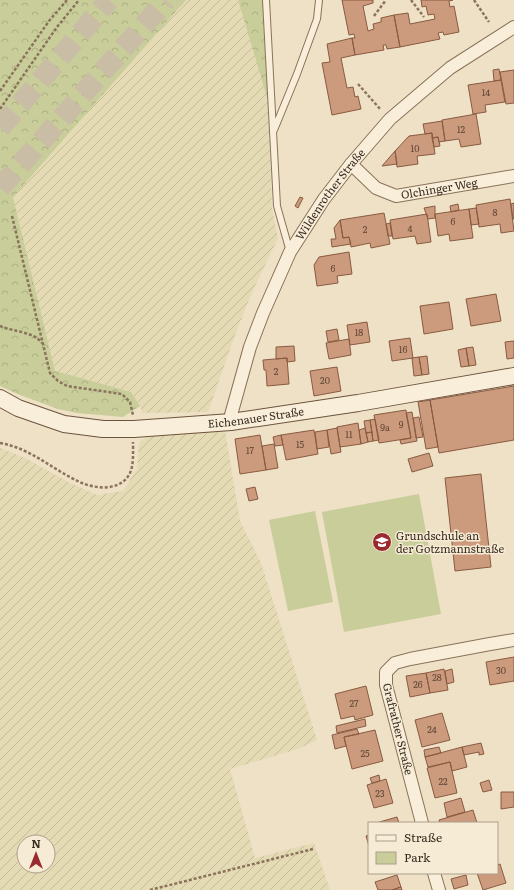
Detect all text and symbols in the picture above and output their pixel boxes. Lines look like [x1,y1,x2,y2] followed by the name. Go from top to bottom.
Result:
[482,85,490,99] house number: 14
[457,122,466,136] house number: 12
[411,141,419,155] house number: 10
[291,144,368,243] street label: Wildenrother Straße
[400,173,479,202] street label: Olchinger Weg
[493,205,498,219] house number: 8
[451,214,456,228] house number: 6
[408,221,413,235] house number: 4
[363,222,368,236] house number: 2
[331,261,336,275] house number: 6
[355,325,363,339] house number: 18
[399,342,407,356] house number: 16
[274,364,279,378] house number: 2
[320,373,330,387] house number: 20
[207,402,305,431] street label: Eichenauer Straße
[399,417,404,431] house number: 9
[380,420,390,434] house number: 9a
[345,427,353,441] house number: 11
[296,437,305,451] house number: 15
[246,443,254,457] house number: 17
[396,527,504,556] place label: Grundschule an der Gotzmannstraße
[371,531,393,553] school or university icon: Grundschule an der Gotzmannstraße
[496,663,506,677] house number: 30
[432,670,442,684] house number: 28
[413,677,423,691] house number: 26
[380,681,418,777] street label: Grafrather Straße
[349,696,359,710] house number: 27
[427,722,437,736] house number: 24
[360,746,370,760] house number: 25
[438,774,448,788] house number: 22
[375,786,385,800] house number: 23
[368,822,498,874] legend
[404,828,442,846] text: Straße
[16,834,56,874] north arrow
[31,835,41,851] text: N
[404,848,431,866] text: Park

